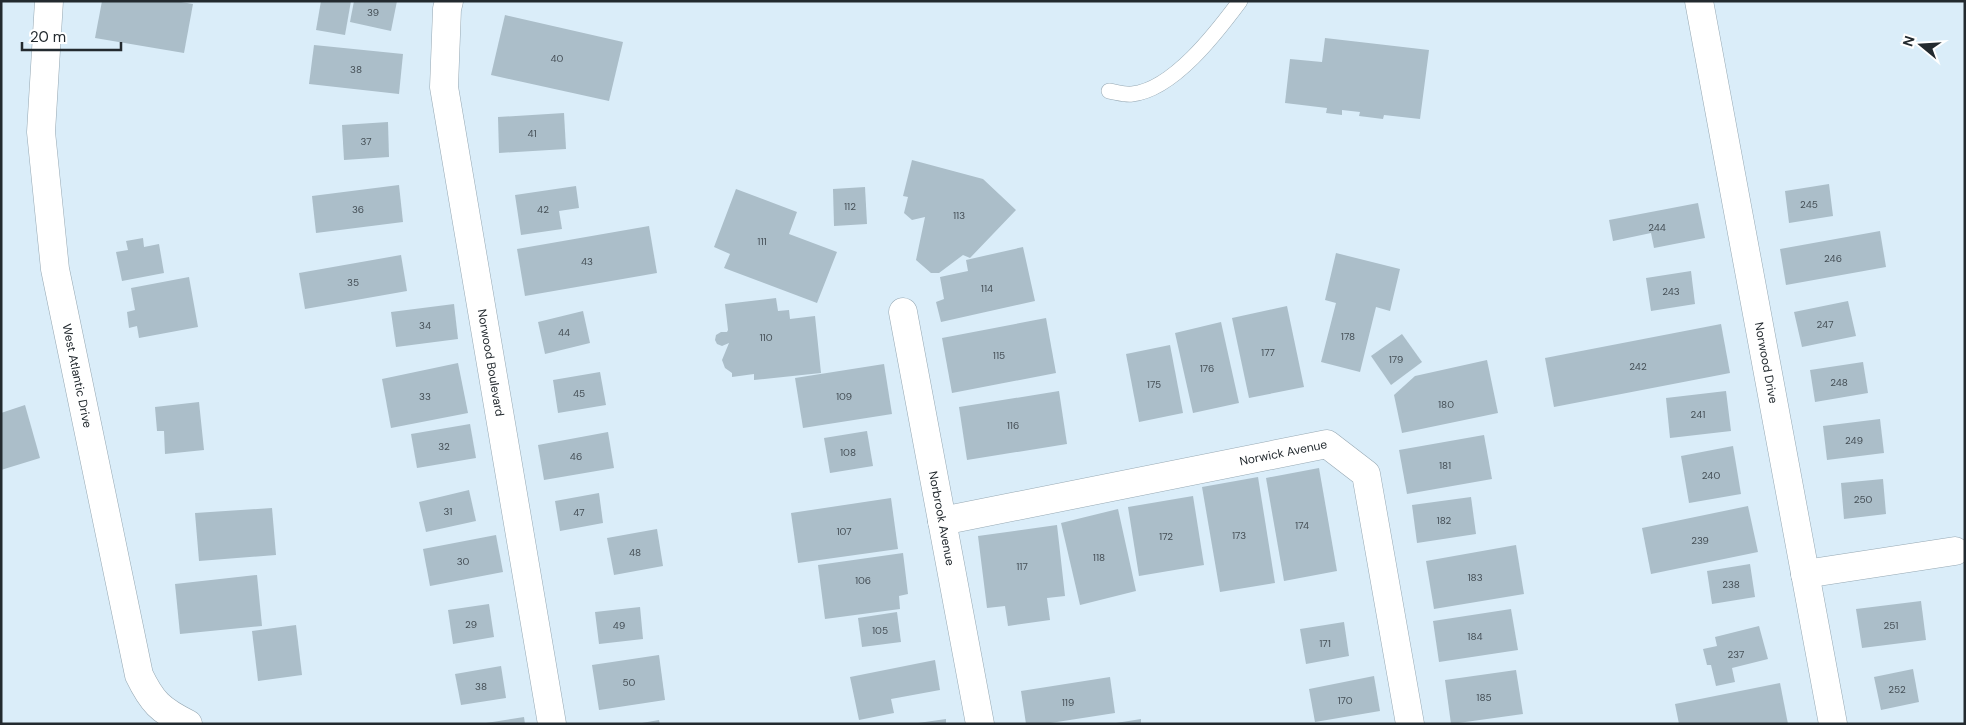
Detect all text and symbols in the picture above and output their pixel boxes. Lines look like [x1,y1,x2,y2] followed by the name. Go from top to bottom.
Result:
[367,6,379,19] house number: 39
[22,20,121,52] scale bar
[1896,20,1946,70] north arrow
[30,27,66,47] text: 20 m
[1898,33,1919,49] text: N
[551,52,564,65] house number: 40
[350,63,362,76] house number: 38
[527,127,537,140] house number: 41
[360,135,372,148] house number: 37
[1800,198,1818,211] house number: 245
[844,200,856,213] house number: 112
[352,203,364,216] house number: 36
[537,203,549,216] house number: 42
[953,209,965,222] house number: 113
[1648,221,1666,234] house number: 244
[757,235,767,248] house number: 111
[1824,252,1842,265] house number: 246
[581,255,593,268] house number: 43
[347,276,359,289] house number: 35
[981,282,993,295] house number: 114
[1662,285,1680,298] house number: 243
[474,308,508,418] street label: Norwood Boulevard
[1817,318,1834,331] house number: 247
[419,319,431,332] house number: 34
[1751,321,1781,405] street label: Norwood Drive
[59,322,96,429] street label: West Atlantic Drive
[558,326,570,339] house number: 44
[1341,330,1355,343] house number: 178
[759,331,773,344] house number: 110
[1261,346,1275,359] house number: 177
[993,349,1005,362] house number: 115
[1389,353,1403,366] house number: 179
[1629,360,1647,373] house number: 242
[1200,362,1214,375] house number: 176
[1830,376,1848,389] house number: 248
[1147,378,1161,391] house number: 175
[573,387,585,400] house number: 45
[419,390,431,403] house number: 33
[836,390,852,403] house number: 109
[1438,398,1454,411] house number: 180
[1691,408,1705,421] house number: 241
[1007,419,1019,432] house number: 116
[1845,434,1863,447] house number: 249
[1238,436,1329,469] street label: Norwick Avenue
[438,440,450,453] house number: 32
[840,446,856,459] house number: 108
[570,450,582,463] house number: 46
[1439,459,1451,472] house number: 181
[1702,469,1720,482] house number: 240
[925,470,958,567] street label: Norbrook Avenue
[1854,493,1873,506] house number: 250
[444,505,452,518] house number: 31
[573,506,585,519] house number: 47
[1437,514,1452,527] house number: 182
[1295,519,1309,532] house number: 174
[836,525,852,538] house number: 107
[1232,529,1246,542] house number: 173
[1159,530,1173,543] house number: 172
[1691,534,1709,547] house number: 239
[629,546,641,559] house number: 48
[1093,551,1105,564] house number: 118
[457,555,470,568] house number: 30
[1016,560,1028,573] house number: 117
[1467,571,1483,584] house number: 183
[855,574,871,587] house number: 106
[1722,578,1740,591] house number: 238
[465,618,477,631] house number: 29
[613,619,625,632] house number: 49
[1884,619,1898,632] house number: 251
[872,624,888,637] house number: 105
[1467,630,1483,643] house number: 184
[1319,637,1331,650] house number: 171
[1728,648,1744,661] house number: 237
[623,676,636,689] house number: 50
[475,680,487,693] house number: 38
[1888,683,1906,696] house number: 252
[1476,691,1492,704] house number: 185
[1337,694,1353,707] house number: 170
[1062,696,1074,709] house number: 119

